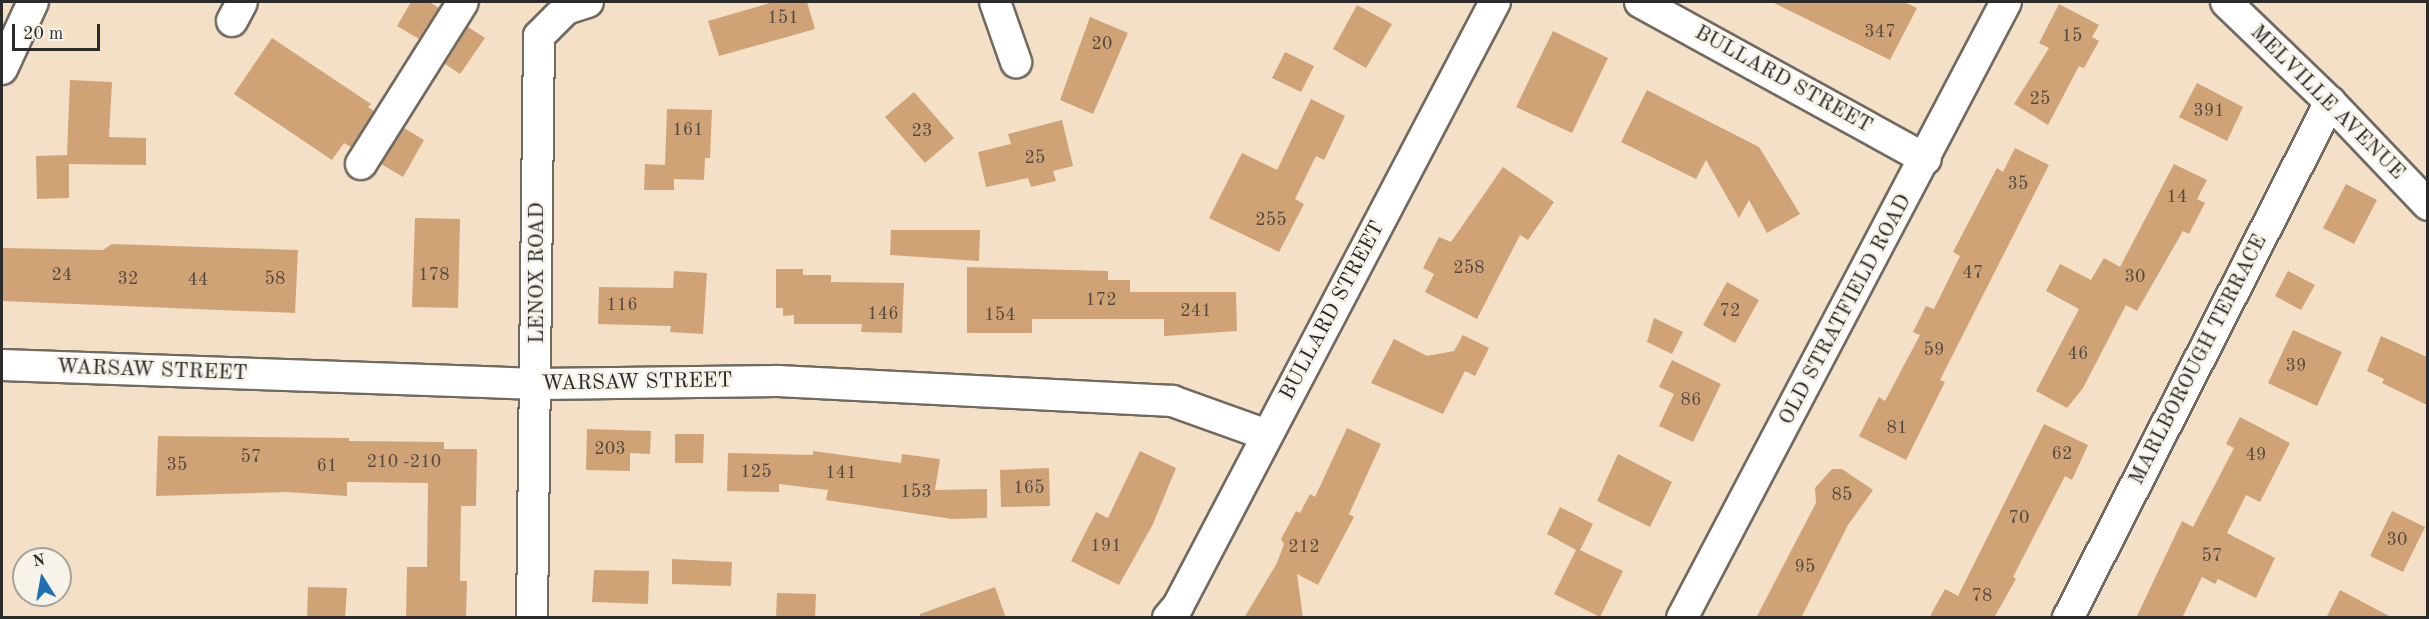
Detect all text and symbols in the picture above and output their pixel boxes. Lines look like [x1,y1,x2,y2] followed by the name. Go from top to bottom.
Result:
[767,7,799,29] house number: 151
[15,12,104,50] scale bar
[2244,20,2410,186] street label: MELVILLE AVENUE
[1690,21,1876,139] street label: BULLARD STREET
[1864,21,1896,43] house number: 347
[23,25,63,43] text: 20 m
[2062,25,2082,47] house number: 15
[1092,33,1112,55] house number: 20
[2030,88,2050,110] house number: 25
[2193,100,2225,122] house number: 391
[672,119,704,141] house number: 161
[912,120,932,142] house number: 23
[1025,147,1045,169] house number: 25
[2008,173,2028,195] house number: 35
[2167,186,2187,208] house number: 14
[1774,190,1918,430] street label: OLD STRATFIELD ROAD
[525,202,551,344] street label: LENOX ROAD
[1255,209,1287,231] house number: 255
[1275,217,1391,405] street label: BULLARD STREET
[2125,231,2273,489] street label: MARLBOROUGH TERRACE
[1453,257,1485,279] house number: 258
[1963,262,1983,284] house number: 47
[52,264,72,286] house number: 24
[418,264,450,286] house number: 178
[2125,266,2145,288] house number: 30
[118,268,138,290] house number: 32
[265,268,285,290] house number: 58
[188,269,208,291] house number: 44
[1085,289,1117,311] house number: 172
[606,294,638,316] house number: 116
[1180,300,1212,322] house number: 241
[1720,300,1740,322] house number: 72
[867,303,899,325] house number: 146
[984,304,1016,326] house number: 154
[1924,339,1944,361] house number: 59
[2068,343,2088,365] house number: 46
[56,355,248,387] street label: WARSAW STREET
[2286,355,2306,377] house number: 39
[541,369,733,397] street label: WARSAW STREET
[1681,389,1701,411] house number: 86
[1887,417,1907,439] house number: 81
[594,438,626,460] house number: 203
[2052,443,2072,465] house number: 62
[2246,444,2266,466] house number: 49
[241,446,261,468] house number: 57
[367,451,441,473] house number: 210 -210
[167,454,187,476] house number: 35
[317,455,337,477] house number: 61
[740,461,772,483] house number: 125
[825,462,857,484] house number: 141
[1013,477,1045,499] house number: 165
[900,481,932,503] house number: 153
[1832,484,1852,506] house number: 85
[2009,507,2029,529] house number: 70
[2387,529,2407,551] house number: 30
[1090,535,1122,557] house number: 191
[1288,536,1320,558] house number: 212
[2202,545,2222,567] house number: 57
[12,547,72,607] north arrow
[31,552,46,570] text: N
[1795,556,1815,578] house number: 95
[1972,585,1992,607] house number: 78

